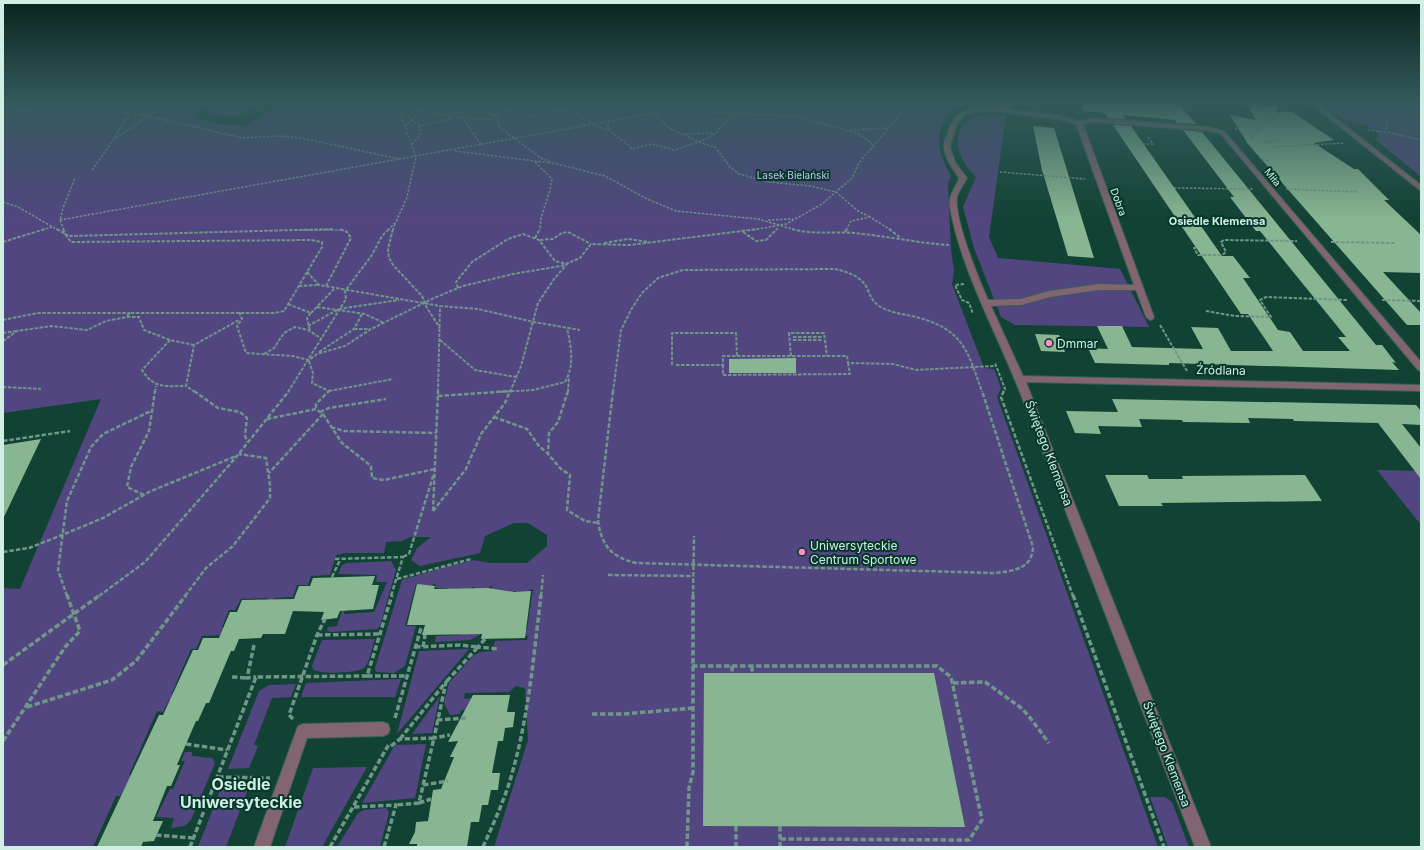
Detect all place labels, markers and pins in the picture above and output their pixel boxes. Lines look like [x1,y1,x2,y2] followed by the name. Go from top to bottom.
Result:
[1057,336,1098,351] place label: Dmmar
[1044,338,1054,348] marker: Dmmar
[810,538,917,567] place label: Uniwersyteckie Centrum Sportowe
[797,547,807,557] marker: Uniwersyteckie Centrum Sportowe

